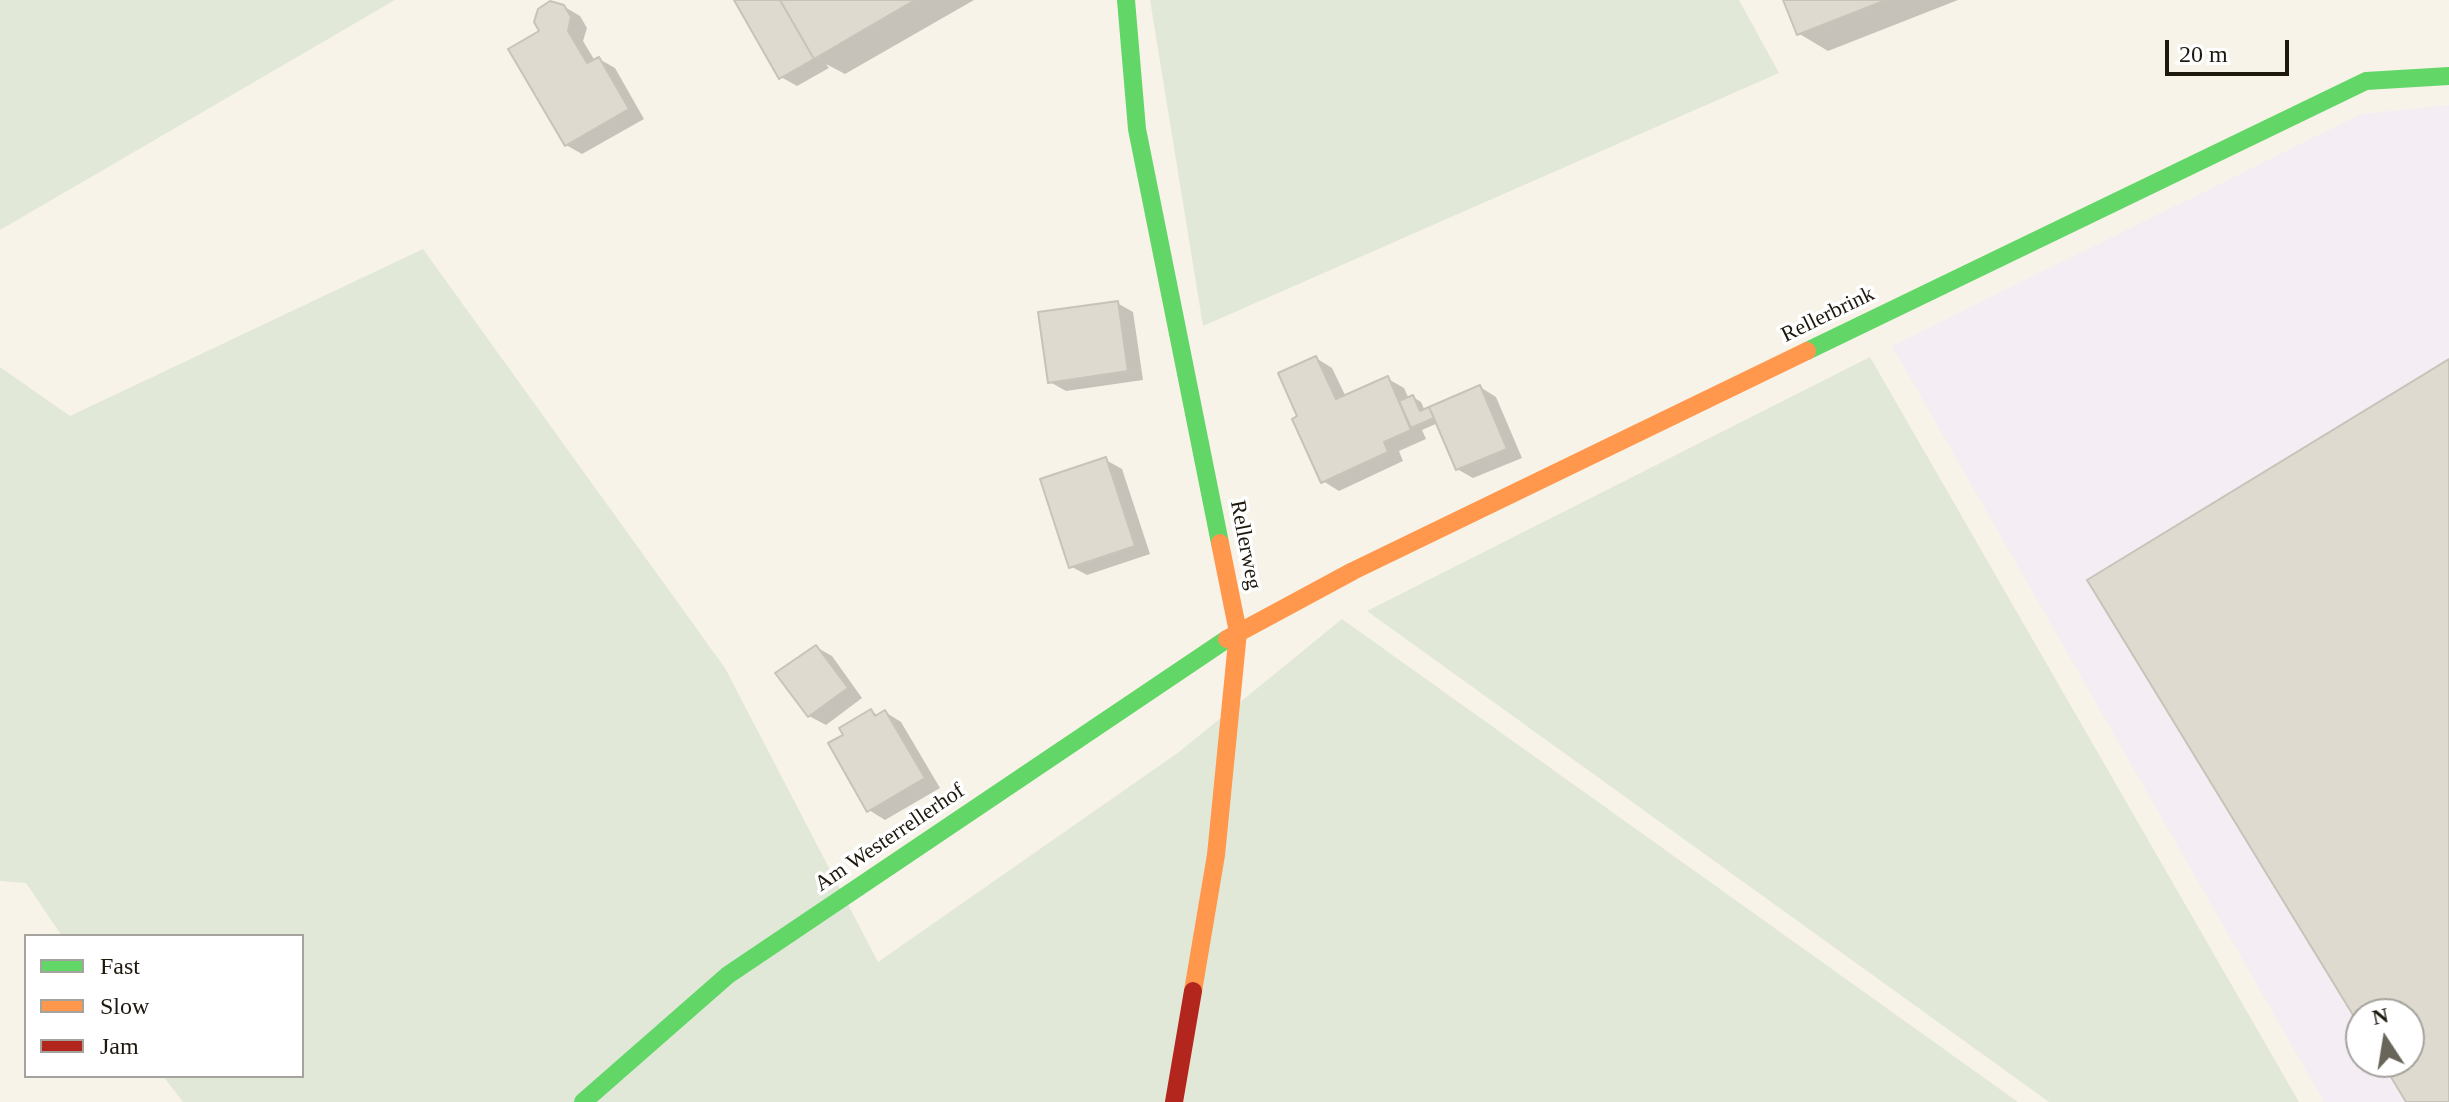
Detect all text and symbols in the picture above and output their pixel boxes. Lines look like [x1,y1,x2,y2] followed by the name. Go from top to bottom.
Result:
[2169,24,2293,74] scale bar
[2179,41,2228,67] text: 20 m
[1777,281,1879,349] street label: Rellerbrink
[1223,498,1267,592] street label: Rellerweg
[810,778,970,898] street label: Am Westerrellerhof
[24,934,304,1078] legend
[100,953,140,979] text: Fast
[100,993,149,1019] text: Slow
[2345,998,2425,1078] north arrow
[2370,1002,2391,1030] text: N
[100,1033,139,1059] text: Jam

